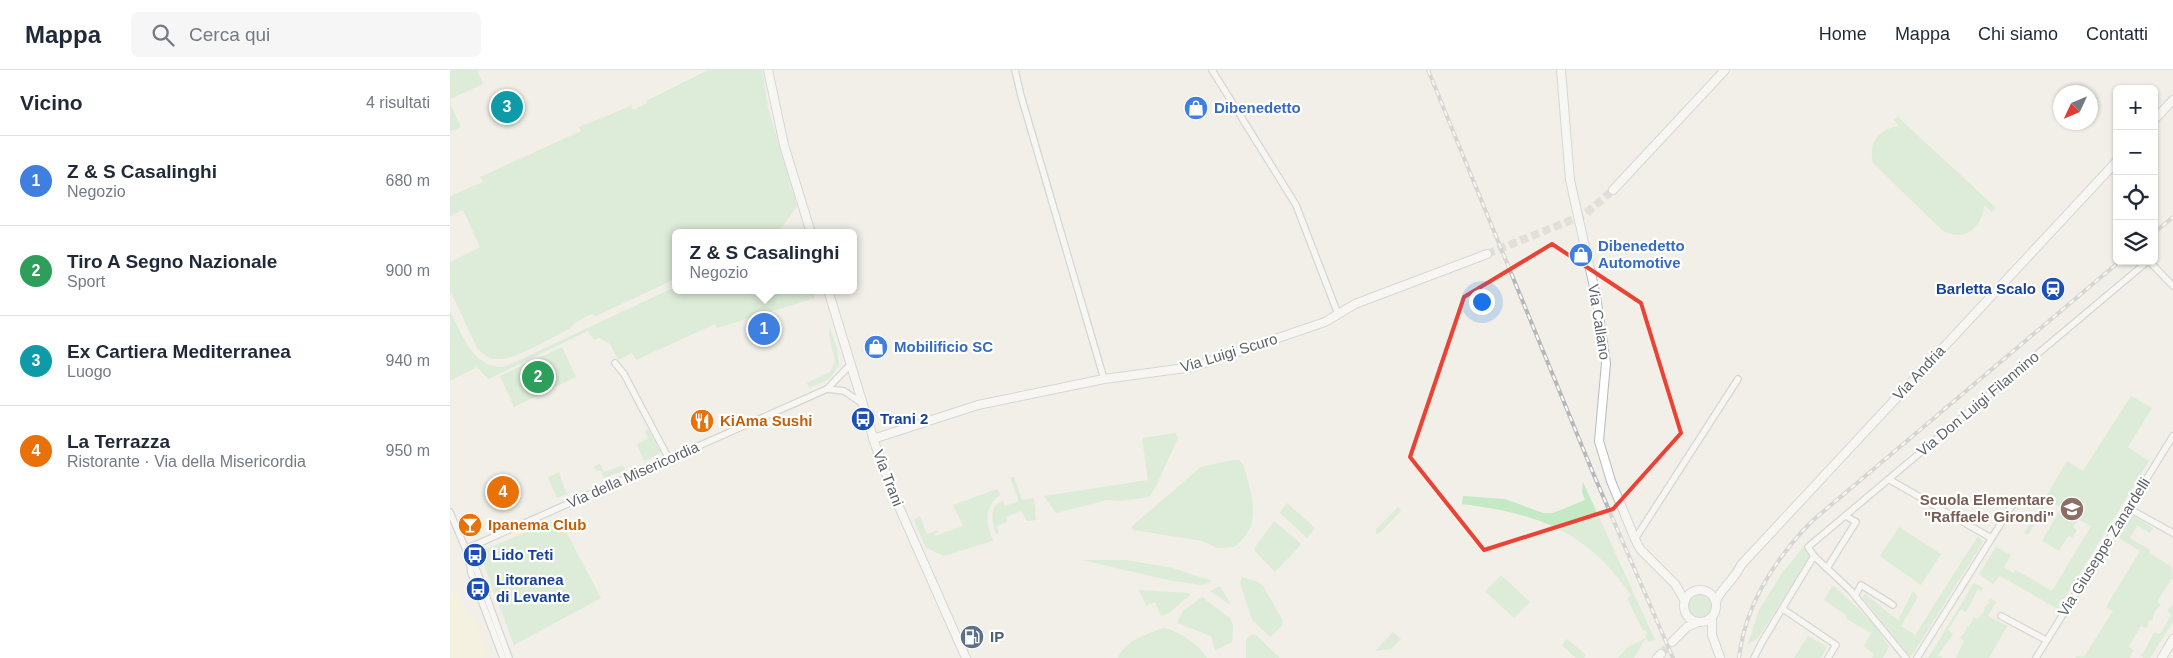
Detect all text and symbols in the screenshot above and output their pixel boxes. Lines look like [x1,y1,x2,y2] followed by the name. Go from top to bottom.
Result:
[131,12,481,57] search box
[25,21,101,48] text: Mappa
[149,21,177,49] icon: search
[189,24,270,45] text: Cerca qui
[1819,24,1867,44] text: Home
[1895,24,1950,44] text: Mappa
[1978,24,2058,44] text: Chi siamo
[2086,24,2148,44] text: Contatti
[2053,85,2098,130] north arrow
[2113,85,2158,265] map controls
[2113,85,2158,130] button: +
[491,88,523,126] pin: 3
[20,91,83,114] text: Vicino
[366,94,430,111] text: 4 risultati
[1183,95,1209,121] shop icon: Dibenedetto
[1214,99,1301,116] place label: Dibenedetto
[2113,130,2158,175] button: −
[67,161,217,182] text: Z & S Casalinghi
[32,172,40,189] text: 1
[386,172,430,189] text: 680 m
[2113,175,2158,220] button: locate
[67,183,126,200] text: Negozio
[2113,220,2158,265] button: layers
[672,229,857,294] popup
[1598,237,1685,271] place label: Dibenedetto Automotive
[690,242,839,263] text: Z & S Casalinghi
[1568,242,1594,268] shop icon: Dibenedetto Automotive
[67,251,277,272] text: Tiro A Segno Nazionale
[32,262,40,279] text: 2
[386,262,430,279] text: 900 m
[690,264,748,281] text: Negozio
[67,273,105,290] text: Sport
[2040,276,2066,302] station icon: Barletta Scalo
[1936,280,2036,297] place label: Barletta Scalo
[1585,283,1614,361] street label: Via Callano
[1469,289,1495,315] your location
[748,310,780,348] pin: 1
[1178,330,1279,375] street label: Via Luigi Scuro
[863,334,889,360] shop icon: Mobilificio SC
[894,338,993,355] place label: Mobilificio SC
[67,341,291,362] text: Ex Cartiera Mediterranea
[1889,341,1949,403] street label: Via Andria
[1913,348,2042,460] street label: Via Don Luigi Filannino
[32,352,40,369] text: 3
[386,352,430,369] text: 940 m
[522,358,554,396] pin: 2
[67,363,112,380] text: Luogo
[850,406,876,432] bus stop icon: Trani 2
[689,408,715,434] restaurant icon: KiAma Sushi
[880,410,928,427] place label: Trani 2
[720,412,813,429] place label: KiAma Sushi
[67,431,170,452] text: La Terrazza
[564,438,702,511] street label: Via della Misericordia
[32,442,40,459] text: 4
[386,442,430,459] text: 950 m
[870,447,907,508] street label: Via Trani
[67,453,306,470] text: Ristorante · Via della Misericordia
[487,473,519,511] pin: 4
[2054,474,2153,619] street label: Via Giuseppe Zanardelli
[1920,491,2054,525] place label: Scuola Elementare "Raffaele Girondi"
[2059,496,2085,522] school or university icon: Scuola Elementare "Raffaele Girondi"
[457,512,483,538] bar icon: Ipanema Club
[488,516,586,533] place label: Ipanema Club
[462,542,488,568] bus stop icon: Lido Teti
[492,546,553,563] place label: Lido Teti
[496,571,570,605] place label: Litoranea di Levante
[465,576,491,602] bus stop icon: Litoranea di Levante
[959,624,985,650] fuel station icon: IP
[990,628,1004,645] place label: IP

